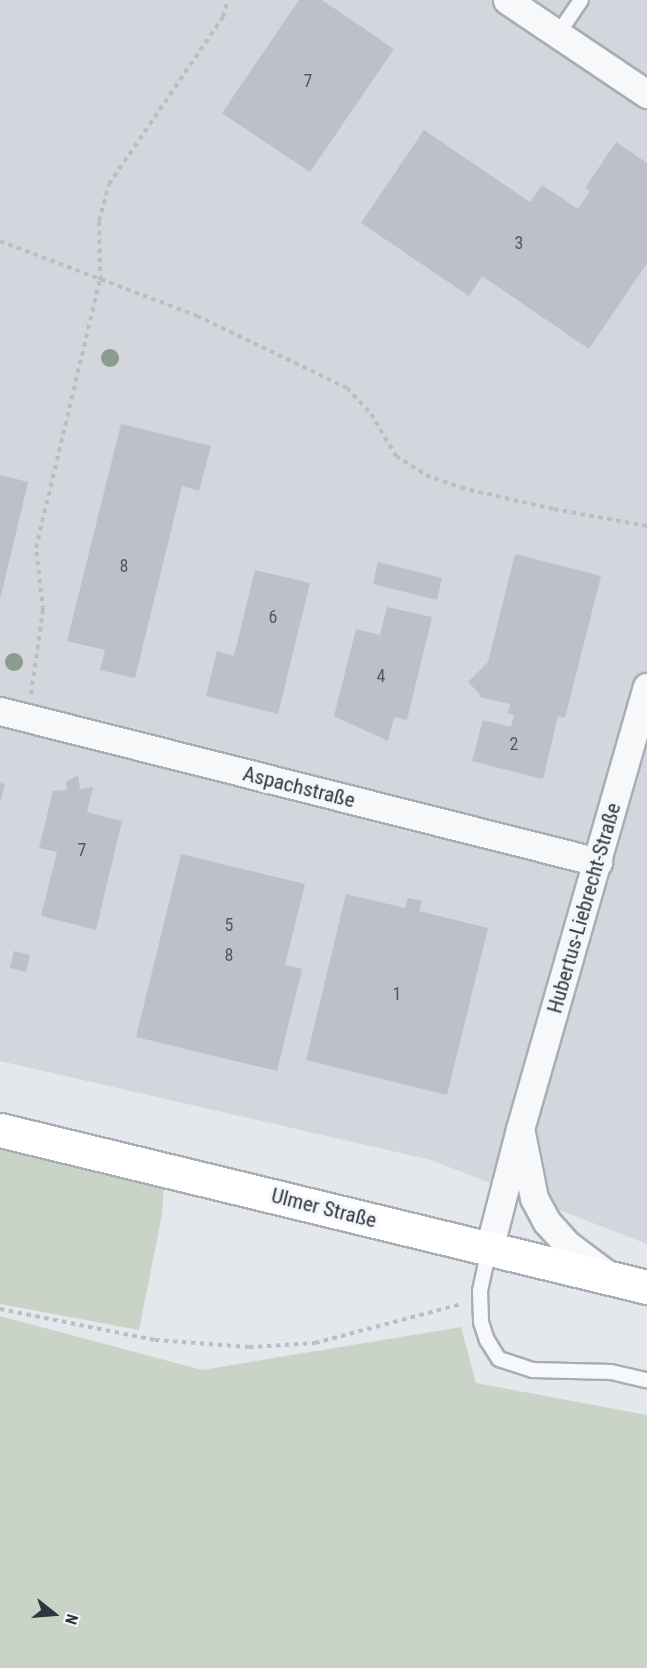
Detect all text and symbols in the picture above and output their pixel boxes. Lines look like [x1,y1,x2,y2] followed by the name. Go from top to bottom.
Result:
[304,70,312,92] house number: 7
[515,232,523,254] house number: 3
[120,555,128,577] house number: 8
[269,606,277,628] house number: 6
[377,665,385,687] house number: 4
[510,733,518,755] house number: 2
[240,761,358,813] street label: Aspachstraße
[542,800,626,1016] street label: Hubertus-Liebrecht-Straße
[78,839,86,861] house number: 7
[225,914,233,936] house number: 5
[225,944,233,966] house number: 8
[393,983,401,1005] house number: 1
[269,1183,379,1233] street label: Ulmer Straße
[24,1584,84,1644] north arrow
[61,1612,82,1627] text: N

